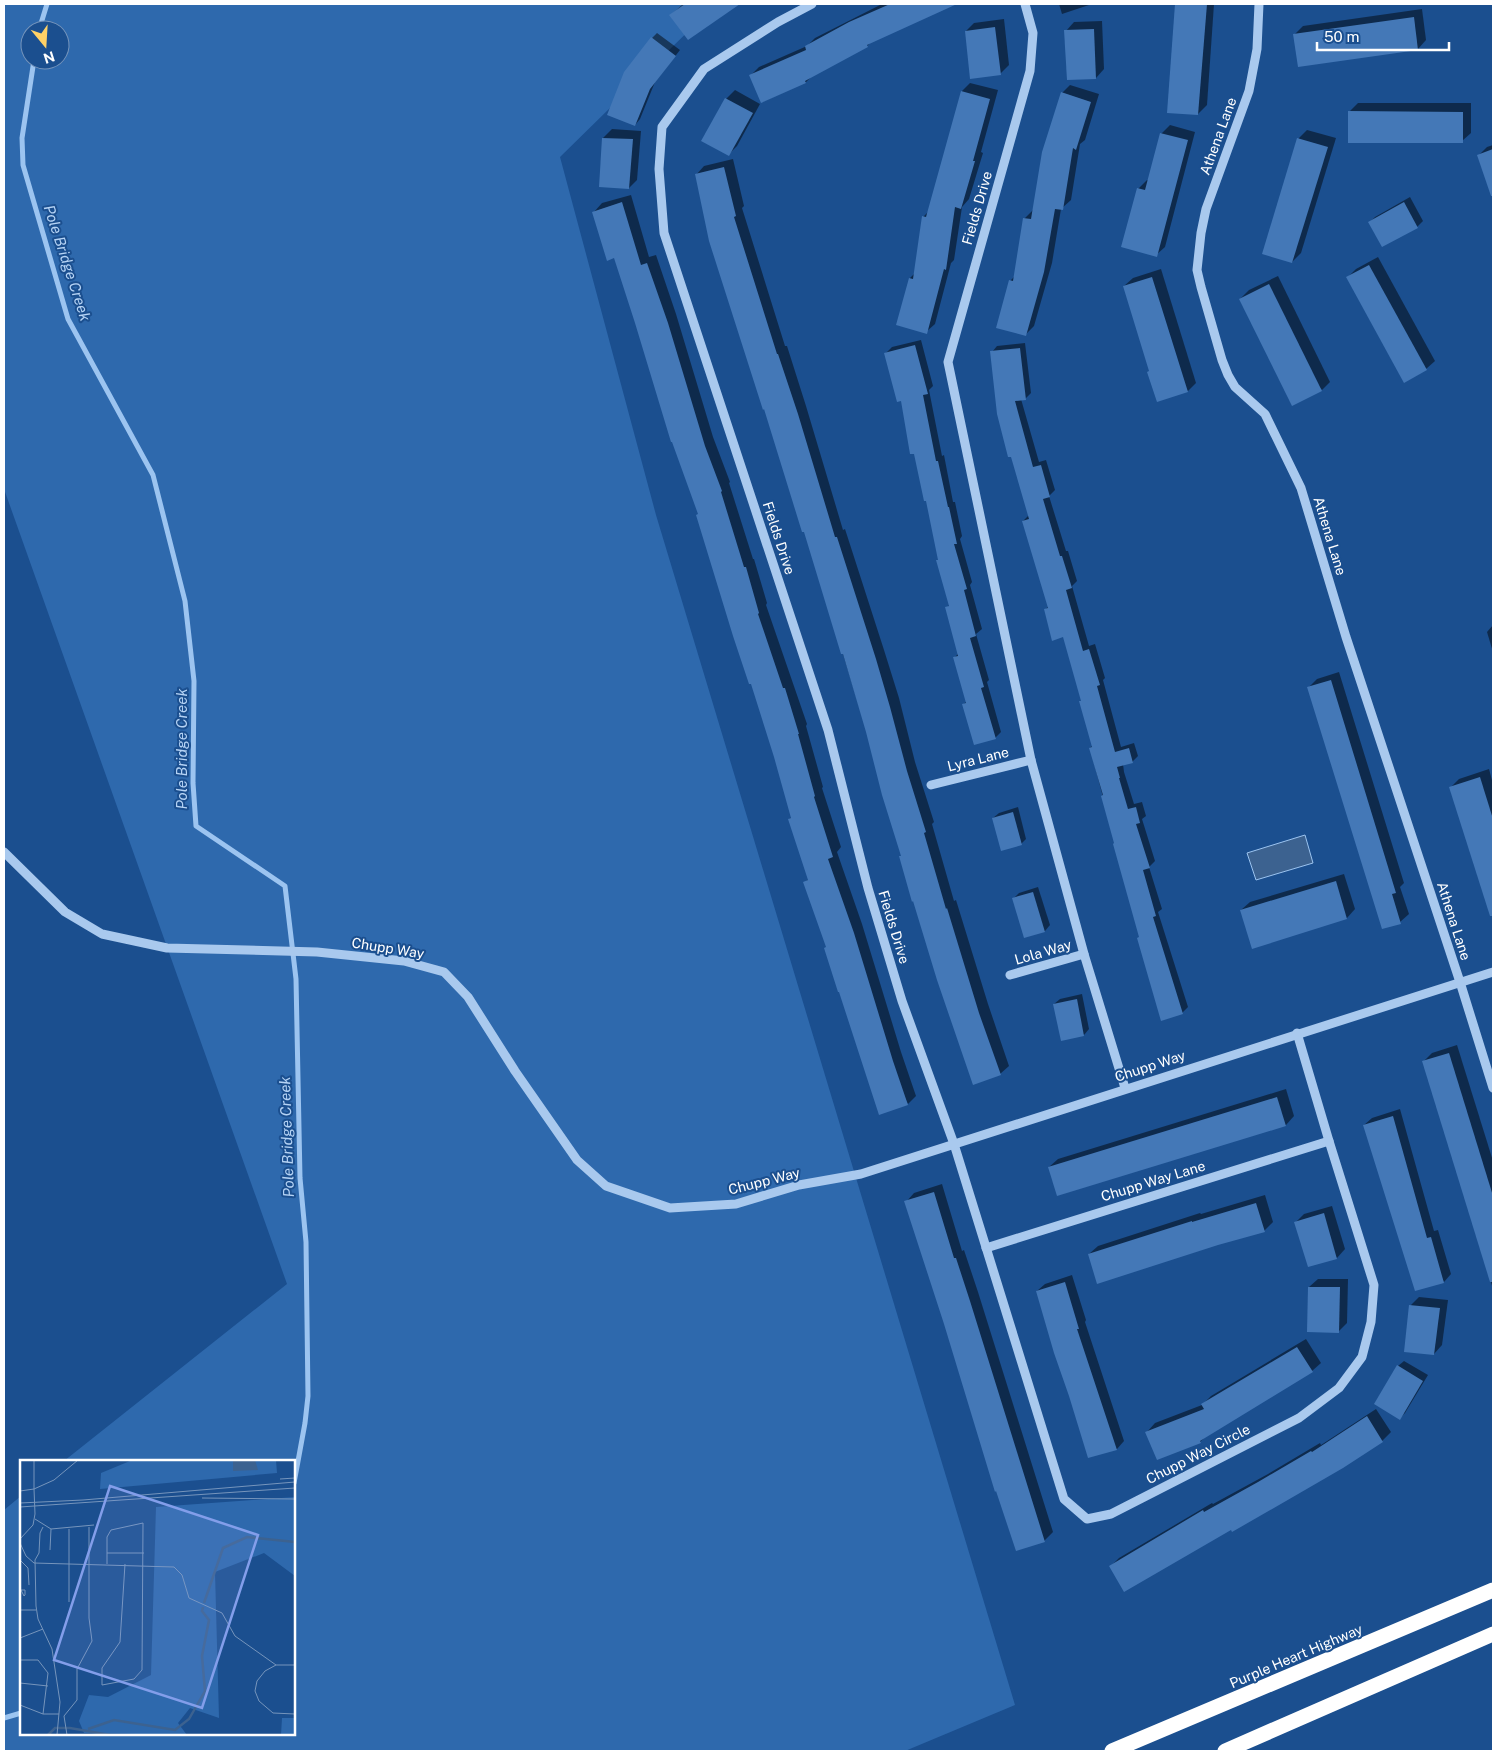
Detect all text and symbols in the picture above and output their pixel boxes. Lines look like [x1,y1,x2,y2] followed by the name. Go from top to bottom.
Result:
[20,20,70,70] north arrow
[1317,20,1450,52] scale bar
[1324,28,1359,45] text: 50 m
[41,48,57,67] text: N
[1197,95,1239,177] street label: Athena Lane
[959,169,995,247] street label: Fields Drive
[41,203,95,324] water label: Pole Bridge Creek
[1310,495,1350,577] street label: Athena Lane
[760,499,798,577] street label: Fields Drive
[173,688,190,810] water label: Pole Bridge Creek
[945,744,1011,774] street label: Lyra Lane
[1434,880,1474,962] street label: Athena Lane
[875,888,913,966] street label: Fields Drive
[351,934,426,962] street label: Chupp Way
[1013,936,1074,968] street label: Lola Way
[1113,1047,1188,1085] street label: Chupp Way
[276,1075,297,1198] water label: Pole Bridge Creek
[1099,1158,1207,1204] street label: Chupp Way Lane
[726,1164,802,1198] street label: Chupp Way
[1143,1421,1253,1487] street label: Chupp Way Circle
[20,1460,295,1735] inset map
[1227,1621,1365,1691] street label: Purple Heart Highway

